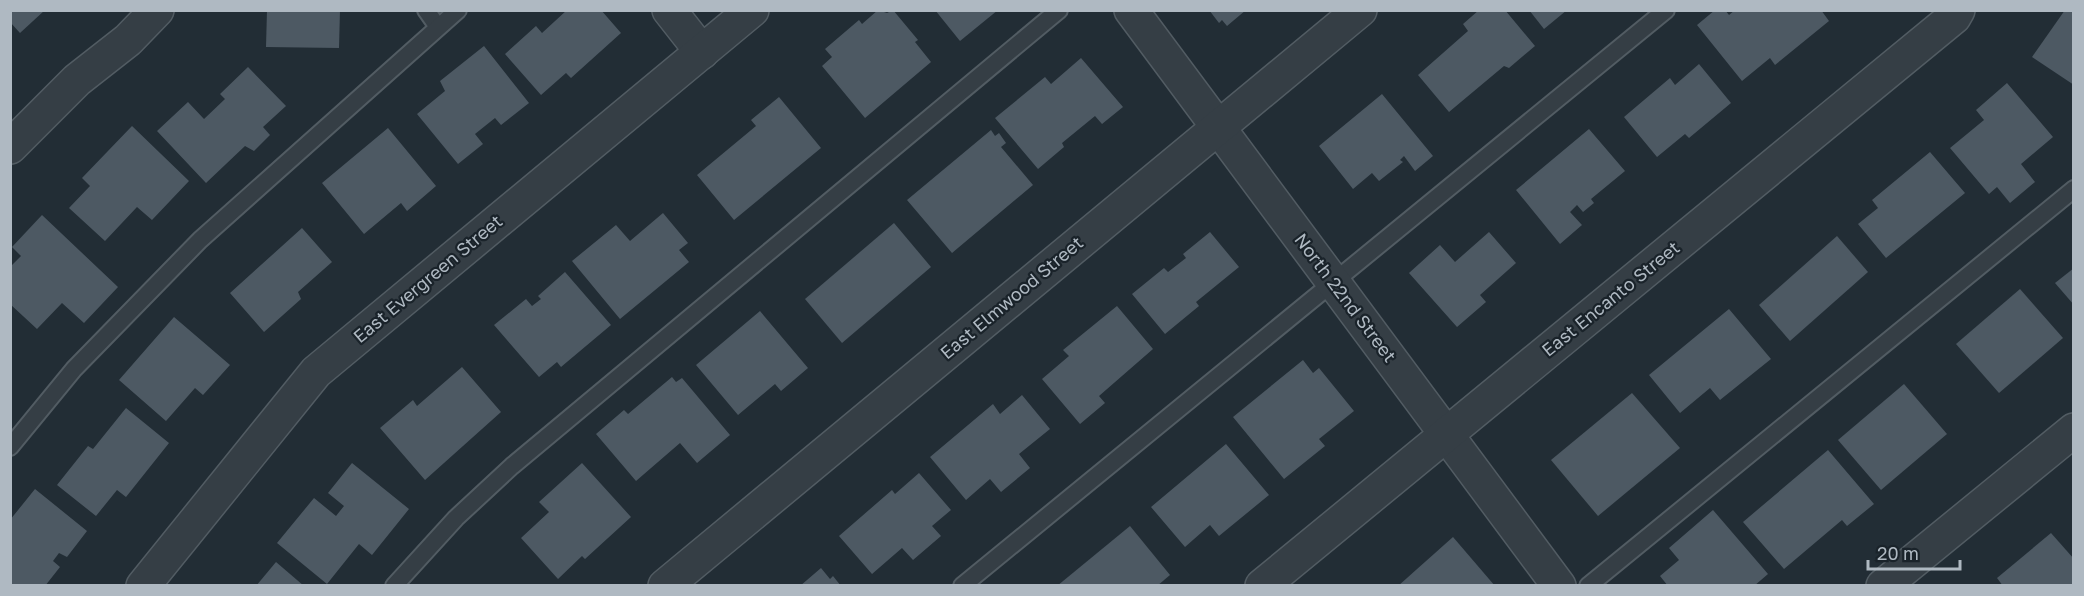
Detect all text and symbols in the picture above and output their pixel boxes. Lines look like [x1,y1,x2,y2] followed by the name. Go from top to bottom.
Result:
[348,209,506,347] street label: East Evergreen Street
[1290,229,1401,366] street label: North 22nd Street
[936,231,1087,363] street label: East Elmwood Street
[1537,236,1684,361] street label: East Encanto Street
[1868,533,1960,571] scale bar
[1877,542,1919,564] text: 20 m

